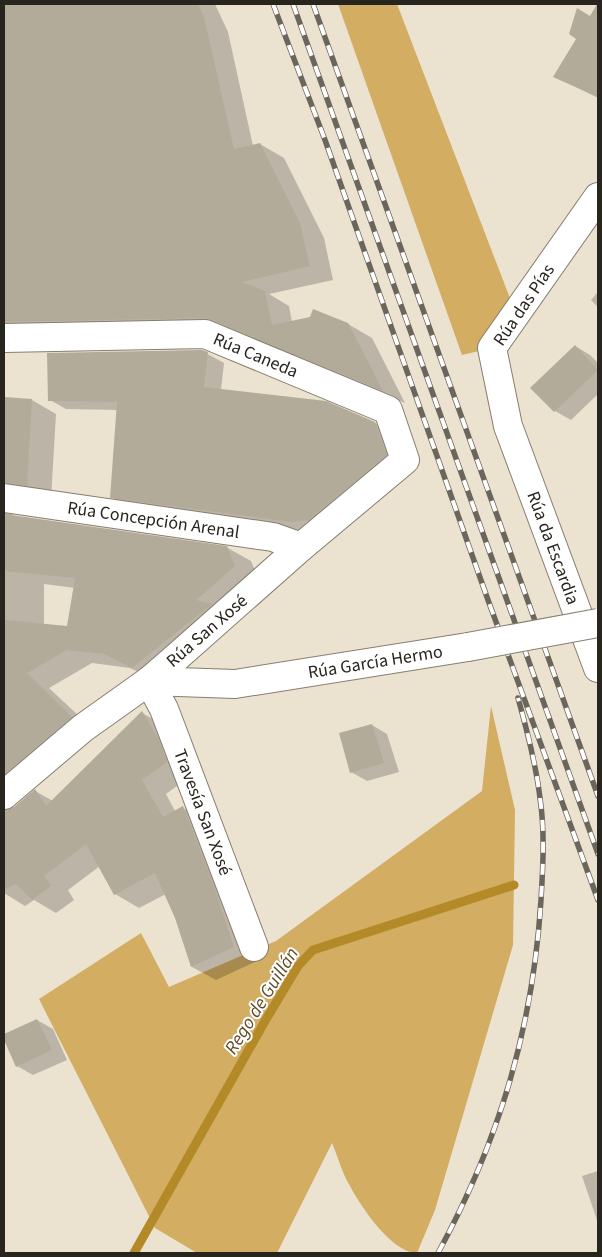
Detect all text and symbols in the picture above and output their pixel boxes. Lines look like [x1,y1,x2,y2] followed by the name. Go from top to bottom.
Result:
[487,259,561,351] street label: Rúa das Pías
[209,326,302,384] street label: Rúa Caneda
[521,488,586,608] street label: Rúa da Escardia
[66,495,241,544] street label: Rúa Concepción Arenal
[161,589,253,673] street label: Rúa San Xosé
[306,639,444,685] street label: Rúa García Hermo
[168,745,238,879] street label: Travesía San Xosé
[218,942,306,1060] water label: Rego de Guillán

